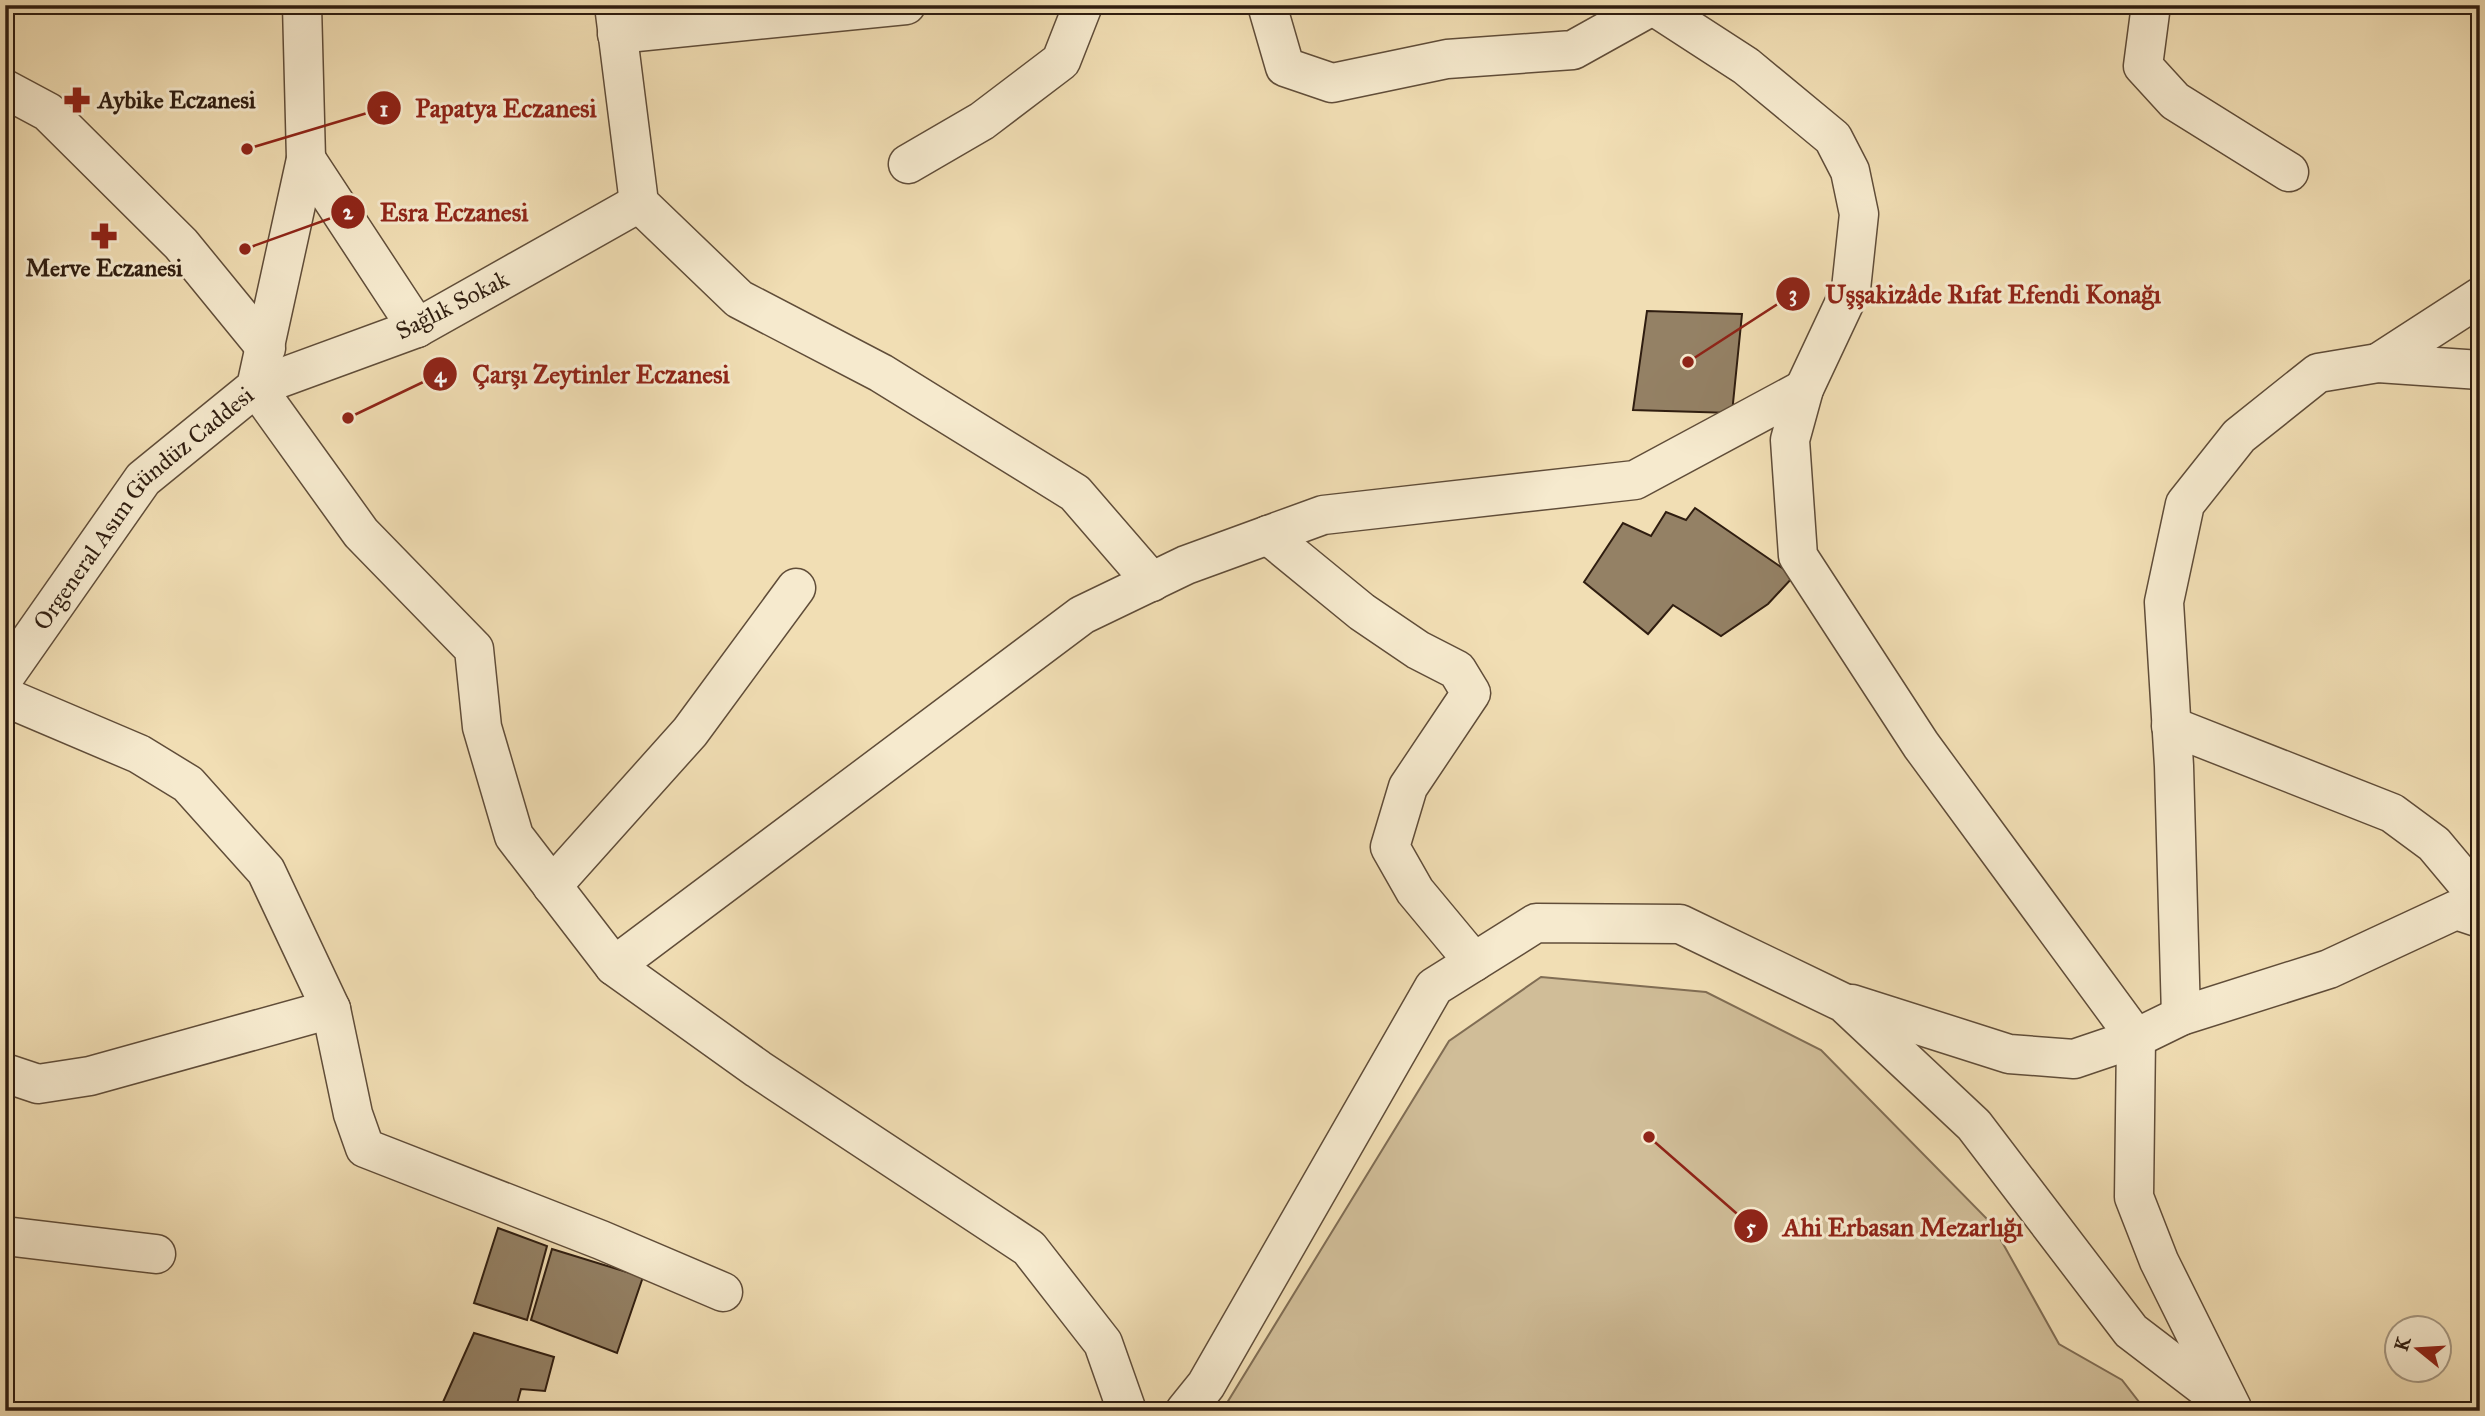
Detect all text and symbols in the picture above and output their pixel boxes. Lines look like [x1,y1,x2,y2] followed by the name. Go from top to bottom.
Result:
[62,85,92,115] pharmacy icon: Aybike Eczanesi
[96,85,256,115] place label: Aybike Eczanesi
[366,85,611,132] callout: Papatya Eczanesi
[415,92,598,124] text: Papatya Eczanesi
[380,96,388,122] text: 1
[330,188,542,235] callout: Esra Eczanesi
[380,196,529,228] text: Esra Eczanesi
[343,199,354,225] text: 2
[89,221,119,251] pharmacy icon: Merve Eczanesi
[25,253,183,283] place label: Merve Eczanesi
[390,263,514,346] street label: Sağlık Sokak
[1776,271,2174,318] callout: Uşşakizâde Rıfat Efendi Konağı
[1825,278,2162,311] text: Uşşakizâde Rıfat Efendi Konağı
[1789,281,1797,307] text: 3
[423,351,743,398] callout: Çarşı Zeytinler Eczanesi
[472,358,731,390] text: Çarşı Zeytinler Eczanesi
[434,362,447,388] text: 4
[27,380,260,636] street label: Orgeneral Asım Gündüz Caddesi
[1734,1203,2037,1250] callout: Ahi Erbasan Mezarlığı
[1781,1211,2024,1244] text: Ahi Erbasan Mezarlığı
[1746,1214,1756,1240] text: 5
[2384,1314,2454,1384] north arrow
[2389,1332,2416,1354] text: K

